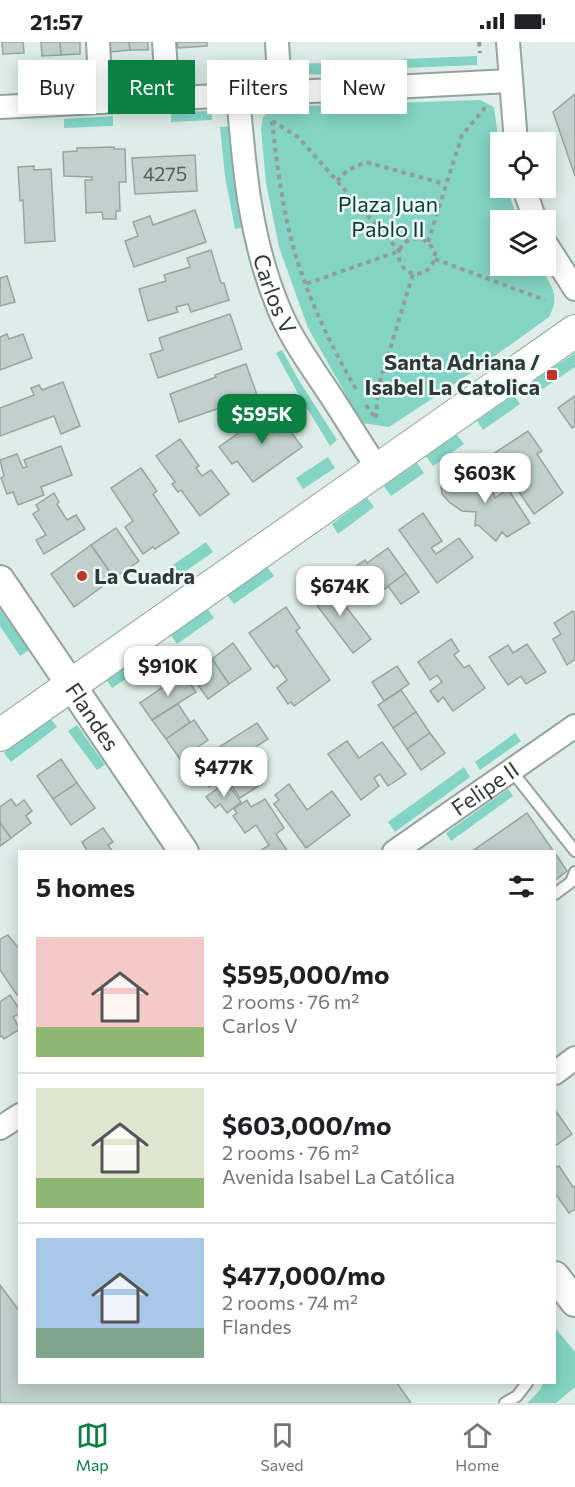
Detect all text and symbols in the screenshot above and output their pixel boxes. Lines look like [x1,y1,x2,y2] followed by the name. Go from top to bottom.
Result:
[30,8,83,35] text: 21:57
[18,60,96,114] chip: Buy
[108,60,195,114] chip: Rent
[207,60,309,114] chip: Filters
[321,60,407,114] chip: New
[490,132,556,276] map controls
[490,132,556,198] button: locate
[143,161,187,185] house number: 4275
[338,190,438,242] park label: Plaza Juan Pablo II
[490,210,556,276] button: layers
[248,251,303,338] street label: Carlos V
[365,348,540,400] place label: Santa Adriana / Isabel La Catolica
[545,368,559,382] marker: Santa Adriana / Isabel La Catolica
[220,394,304,445] pin: $595K
[231,401,293,425] text: $595K
[443,453,527,504] pin: $603K
[454,460,516,484] text: $603K
[94,562,195,589] place label: La Cuadra
[298,566,382,617] pin: $674K
[75,569,89,583] marker: La Cuadra
[310,573,370,597] text: $674K
[126,646,210,697] pin: $910K
[138,653,198,677] text: $910K
[60,677,126,756] street label: Flandes
[182,747,266,798] pin: $477K
[194,754,254,778] text: $477K
[446,755,524,821] street label: Felipe II
[505,870,538,903] icon: filters
[36,871,135,902] text: 5 homes
[222,958,390,989] text: $595,000/mo
[84,961,156,1033] icon: home
[222,989,359,1013] text: 2 rooms · 76 m²
[222,1013,298,1037] text: Carlos V
[222,1109,391,1140] text: $603,000/mo
[84,1112,156,1184] icon: home
[222,1140,359,1164] text: 2 rooms · 76 m²
[222,1164,455,1188] text: Avenida Isabel La Católica
[222,1259,386,1290] text: $477,000/mo
[84,1262,156,1334] icon: home
[222,1290,358,1314] text: 2 rooms · 74 m²
[222,1314,292,1338] text: Flandes
[76,1419,109,1474] tab: Map
[260,1419,304,1474] tab: Saved
[455,1419,499,1474] tab: Home

